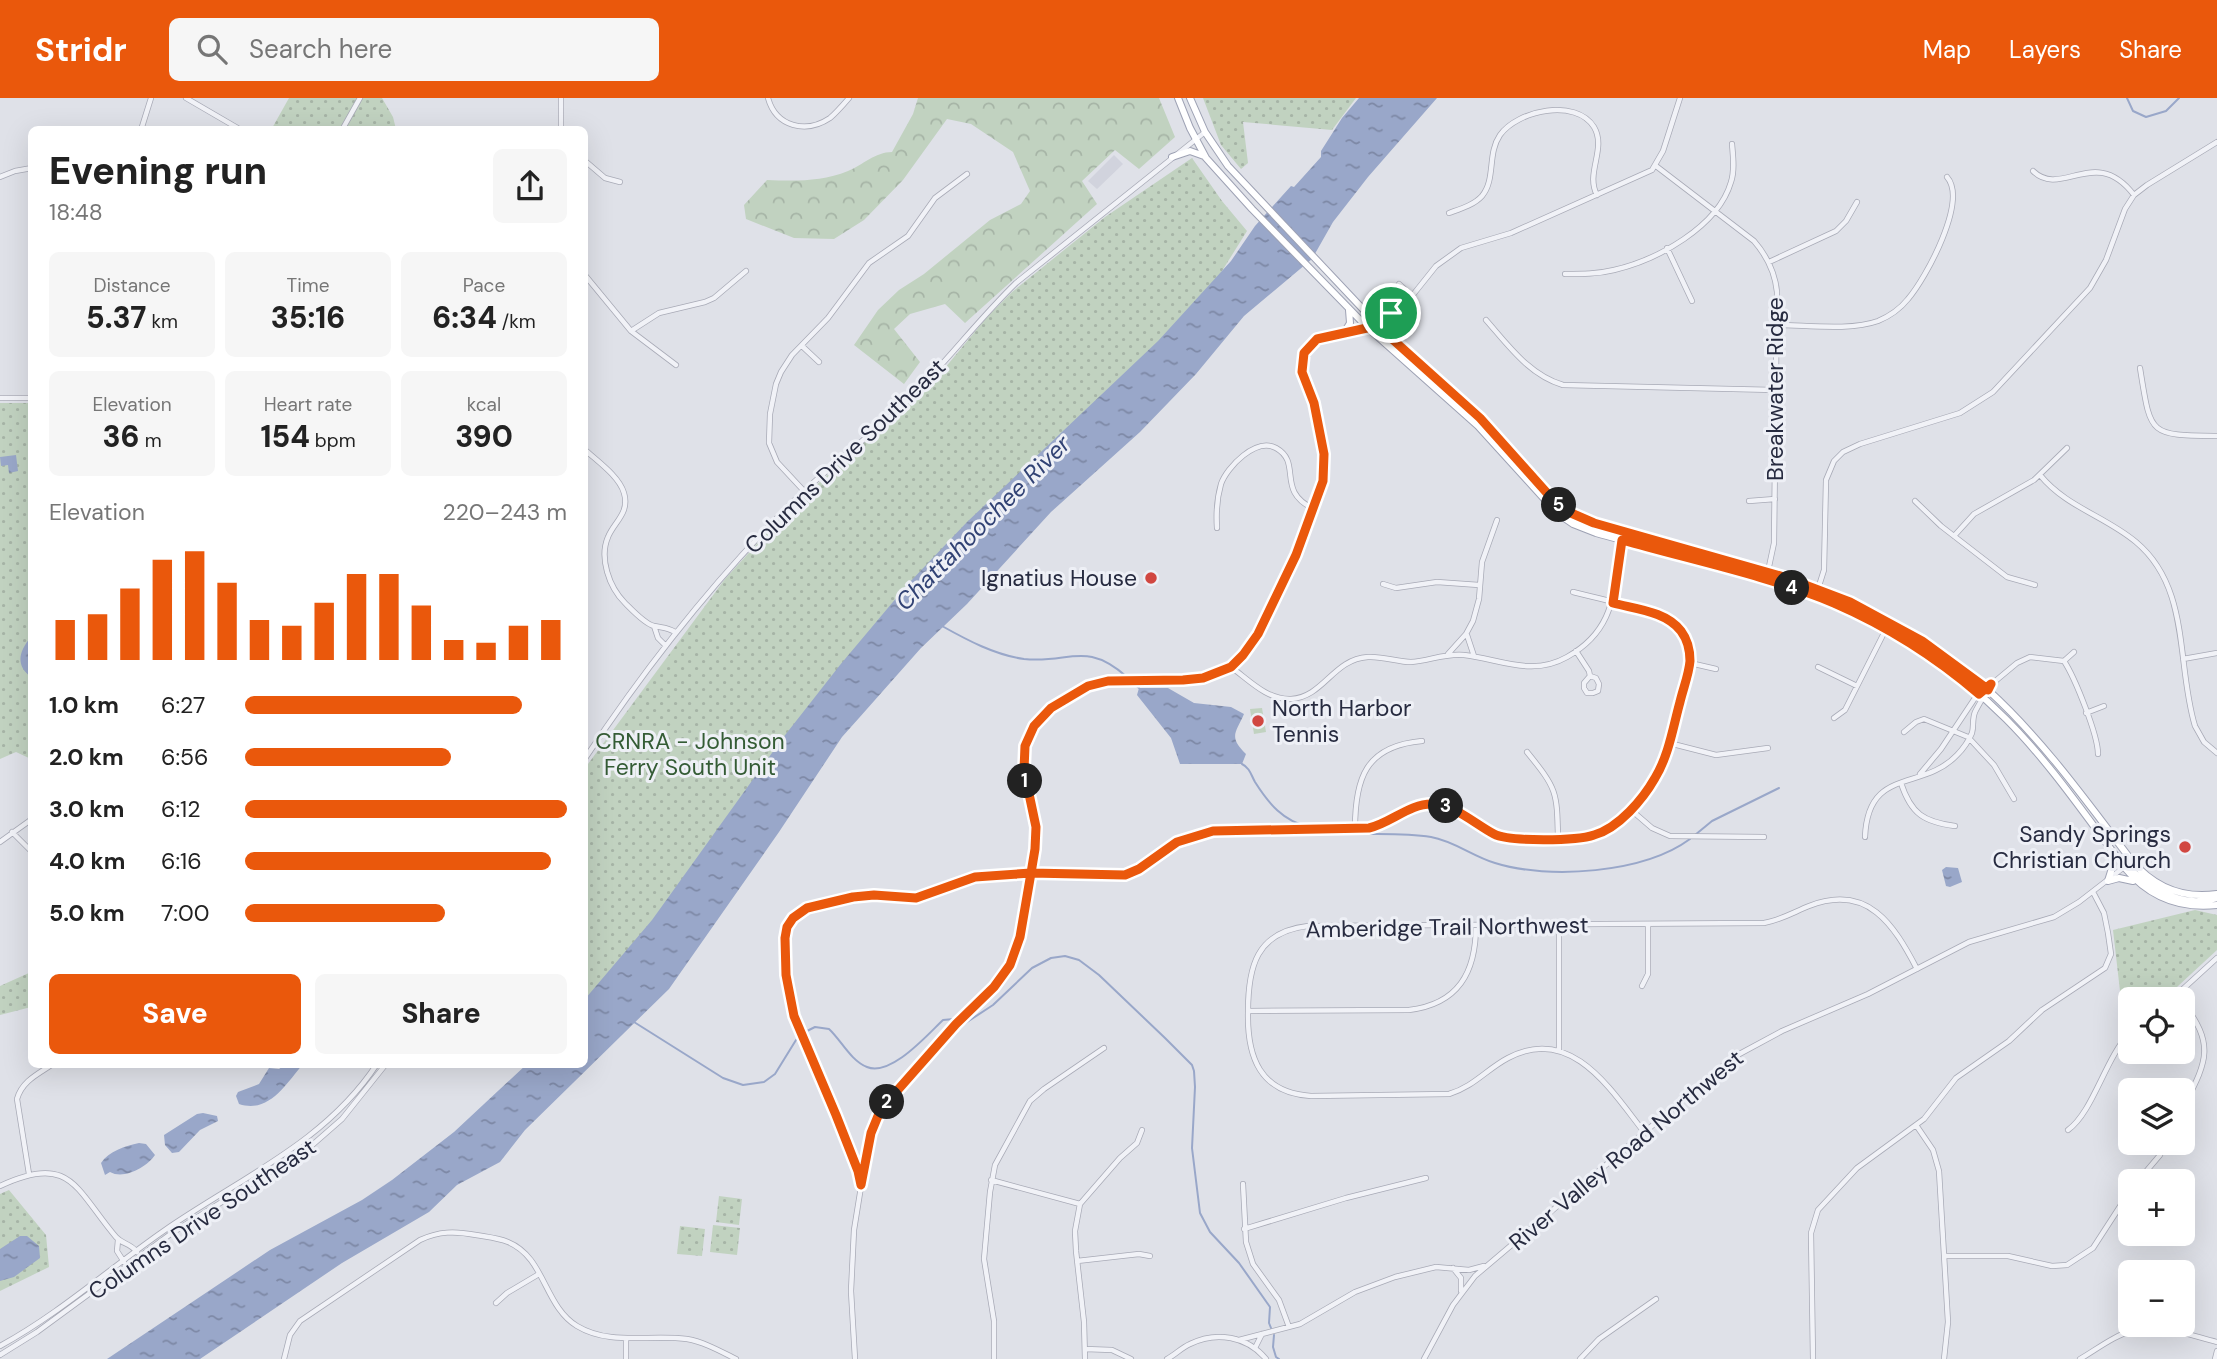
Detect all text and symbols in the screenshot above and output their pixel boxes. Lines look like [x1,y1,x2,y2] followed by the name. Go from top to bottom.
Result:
[169,18,659,81] search box
[35,28,127,71] text: Stridr
[193,30,231,68] icon: search
[249,32,392,66] text: Search here
[1923,34,1971,65] text: Map
[2009,34,2081,65] text: Layers
[2119,34,2182,65] text: Share
[49,146,267,196] text: Evening run
[493,149,567,223] button: share
[49,197,103,227] text: 18:48
[93,273,171,298] text: Distance
[287,273,329,298] text: Time
[463,273,505,298] text: Pace
[1361,283,1421,343] pin
[1372,294,1410,332] icon: arrive
[1760,297,1790,481] street label: Breakwater Ridge
[86,298,146,337] text: 5.37
[271,298,345,337] text: 35:16
[432,298,497,337] text: 6:34
[146,309,178,334] text: km
[497,309,536,334] text: /km
[738,352,952,560] street label: Columns Drive Southeast
[92,392,172,417] text: Elevation
[264,392,352,417] text: Heart rate
[467,392,501,417] text: kcal
[102,417,140,456] text: 36
[260,417,310,456] text: 154
[455,417,513,456] text: 390
[140,428,162,453] text: m
[310,428,356,453] text: bpm
[888,428,1078,617] water label: Chattahoochee River
[1542,488,1576,522] pin: 5
[1553,492,1564,517] text: 5
[49,497,145,527] text: Elevation
[443,497,567,527] text: 220–243 m
[981,563,1137,593] place label: Ignatius House
[1143,570,1159,586] marker: Ignatius House
[1774,570,1810,606] pin: 4
[1785,575,1798,600] text: 4
[49,690,119,720] text: 1.0 km
[161,690,205,720] text: 6:27
[1272,693,1412,749] place label: North Harbor Tennis
[1250,713,1266,729] marker: North Harbor Tennis
[595,726,785,782] park label: CRNRA - Johnson Ferry South Unit
[49,742,124,772] text: 2.0 km
[161,742,209,772] text: 6:56
[1007,764,1042,798] pin: 1
[1021,768,1028,793] text: 1
[1428,788,1464,824] pin: 3
[1440,793,1451,818] text: 3
[49,794,124,824] text: 3.0 km
[161,794,201,824] text: 6:12
[1992,819,2171,875] place label: Sandy Springs Christian Church
[2177,839,2193,855] marker: Sandy Springs Christian Church
[49,846,125,876] text: 4.0 km
[161,846,202,876] text: 6:16
[49,898,125,928] text: 5.0 km
[161,898,209,928] text: 7:00
[1305,910,1589,944] street label: Amberidge Trail Northwest
[49,974,301,1054] button: Save
[315,974,567,1054] button: Share
[2118,987,2195,1337] map controls
[2118,987,2195,1064] button: locate
[1503,1043,1749,1257] street label: River Valley Road Northwest
[2118,1078,2195,1155] button: layers
[870,1084,904,1119] pin: 2
[881,1089,892,1114] text: 2
[82,1132,322,1306] street label: Columns Drive Southeast
[2118,1169,2195,1246] button: +
[2118,1260,2195,1337] button: −

